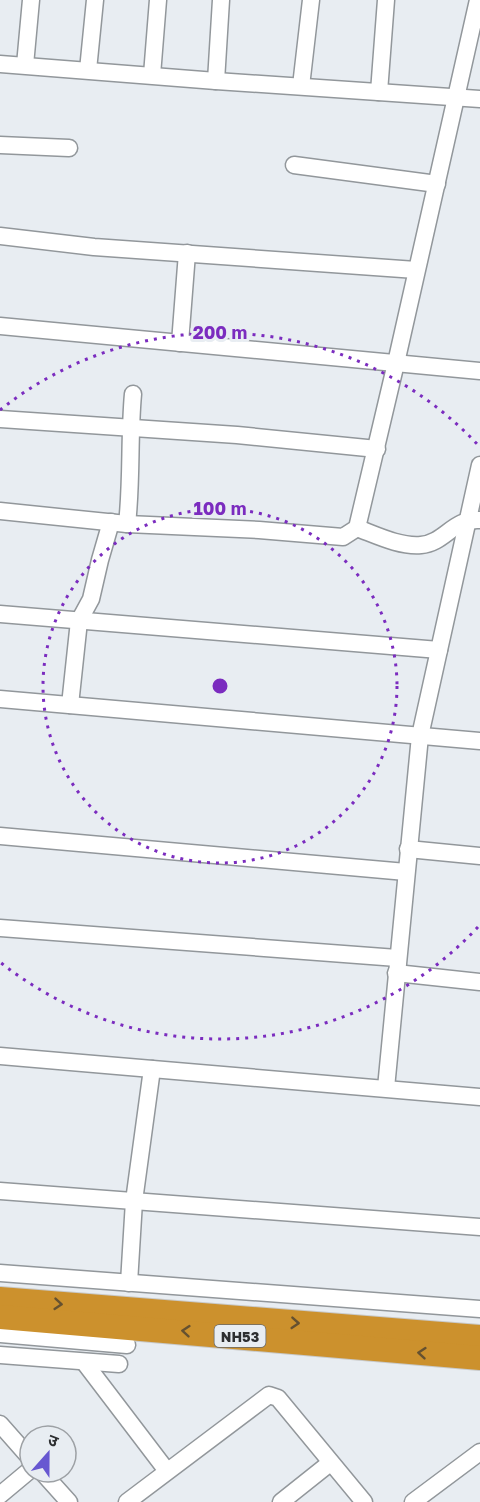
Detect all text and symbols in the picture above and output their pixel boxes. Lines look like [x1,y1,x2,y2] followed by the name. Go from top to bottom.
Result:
[193,321,247,343] text: 200 m
[194,497,246,519] text: 100 m
[210,676,230,696] centre of rings
[54,1297,63,1310] one-way arrow
[290,1316,299,1329] one-way arrow
[181,1325,190,1338] one-way arrow
[214,1325,266,1347] road number: NH53
[417,1347,426,1360] one-way arrow
[18,1424,78,1484] north arrow
[45,1429,62,1451] text: उ

